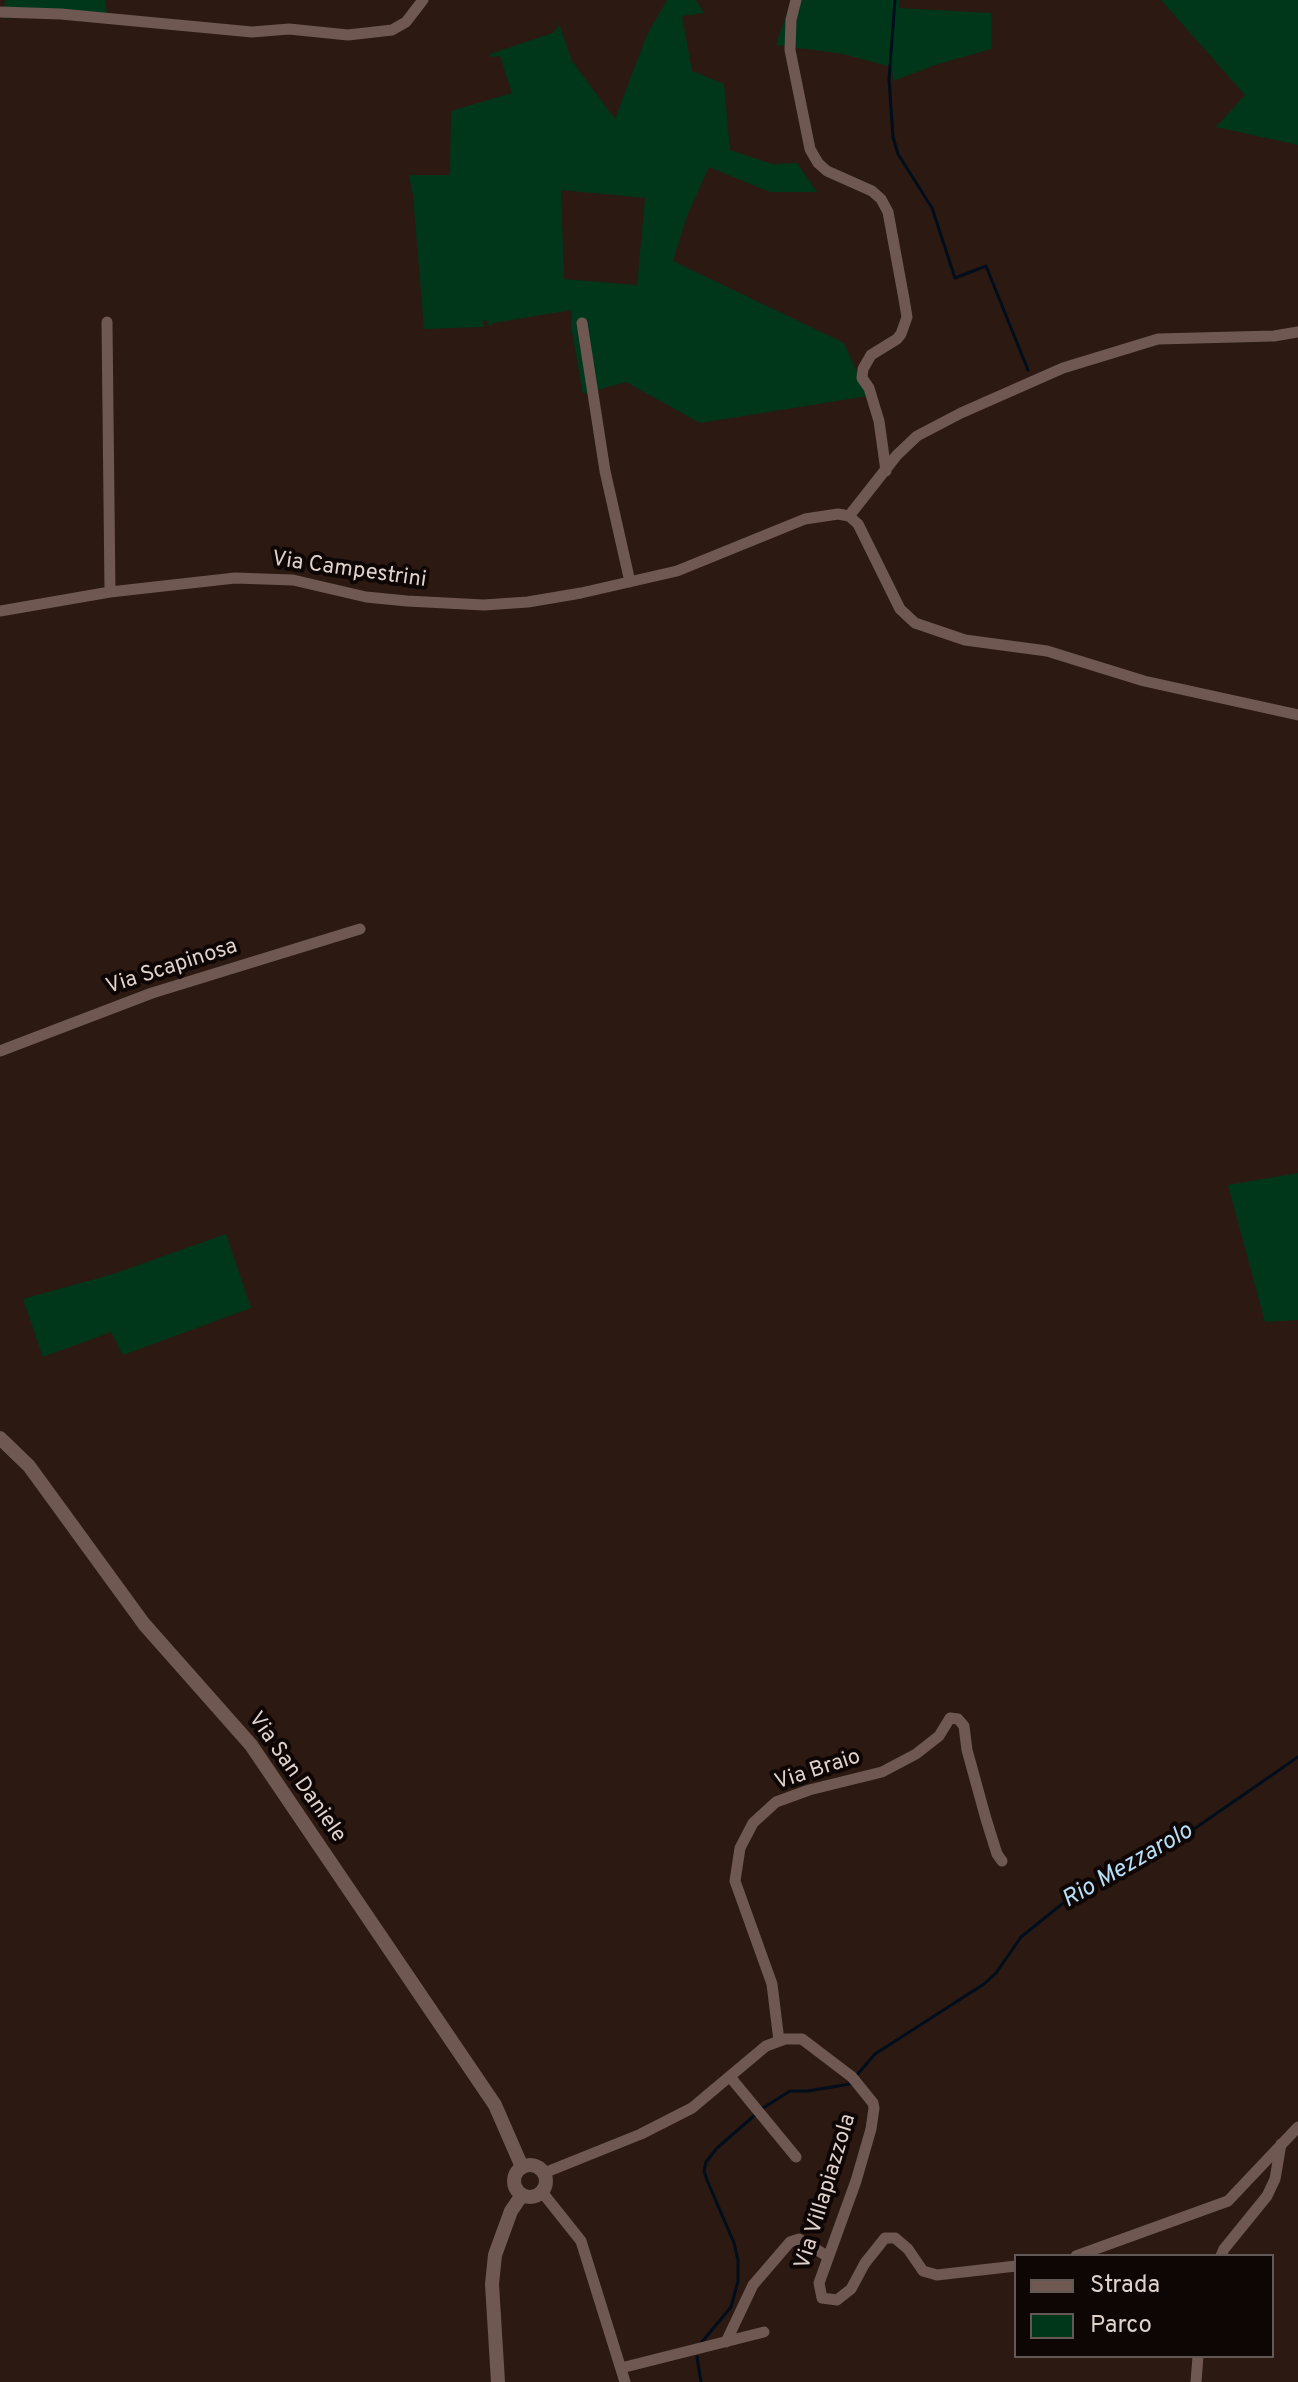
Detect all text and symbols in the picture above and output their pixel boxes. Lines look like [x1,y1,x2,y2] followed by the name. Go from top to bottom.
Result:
[270,547,428,595] street label: Via Campestrini
[103,934,241,1002] street label: Via Scapinosa
[241,1708,351,1848] street label: Via San Daniele
[772,1745,864,1797] street label: Via Braio
[1058,1818,1198,1916] water label: Rio Mezzarolo
[791,2111,863,2273] street label: Via Villapiazzola
[1014,2254,1274,2358] legend
[1090,2271,1160,2301] text: Strada
[1090,2311,1152,2341] text: Parco

